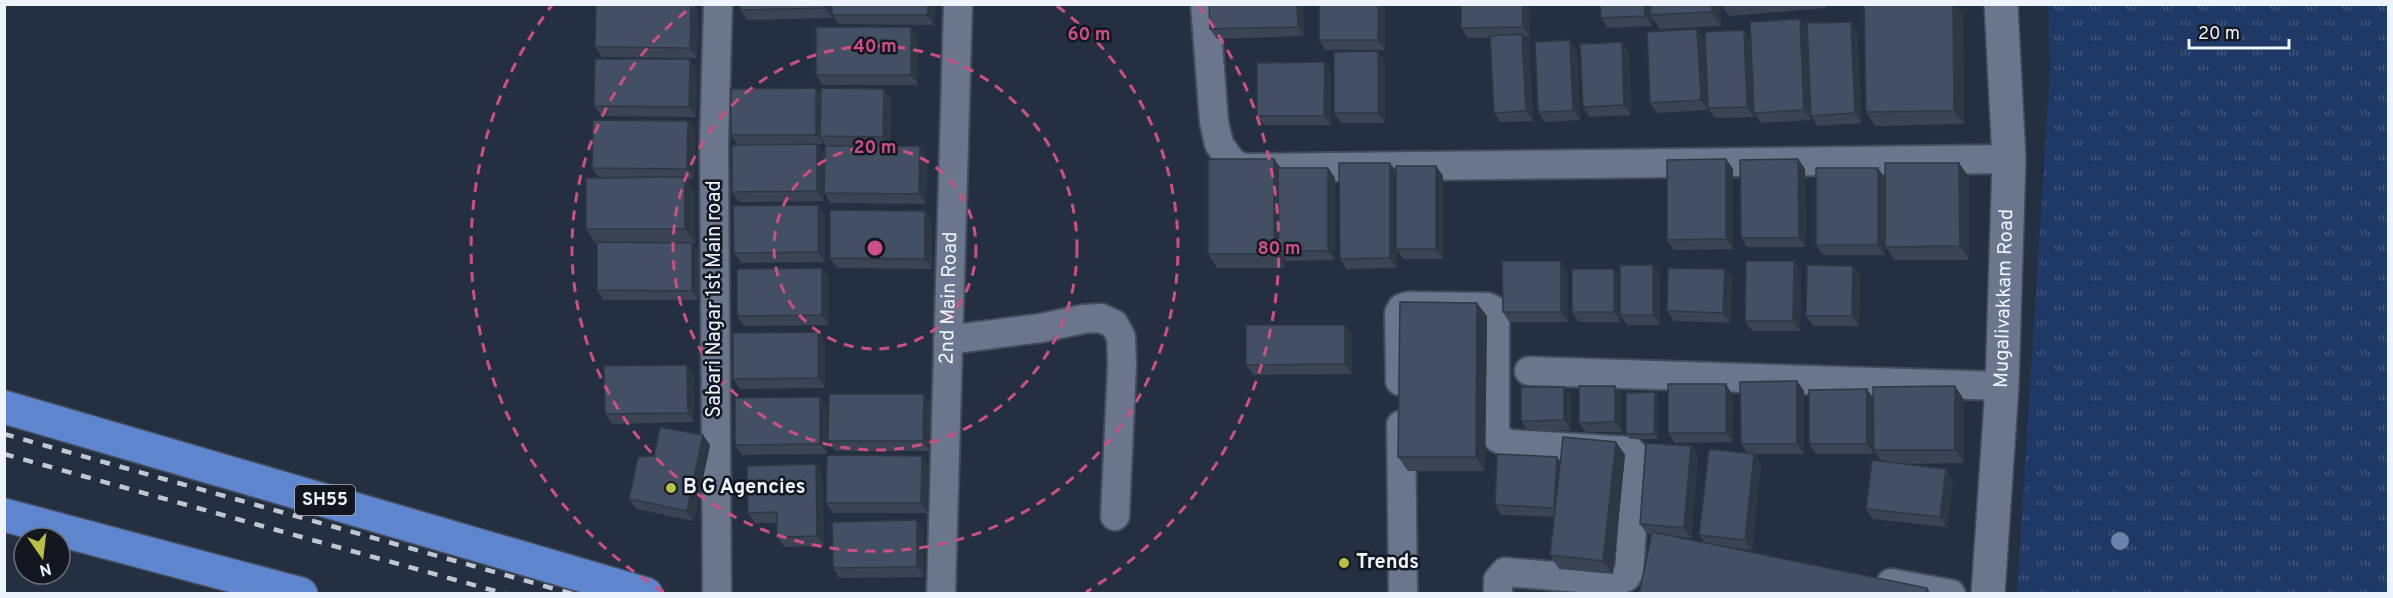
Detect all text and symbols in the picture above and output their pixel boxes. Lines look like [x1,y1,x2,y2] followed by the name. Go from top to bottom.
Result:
[2189,12,2290,50] scale bar
[2198,23,2240,46] text: 20 m
[1067,24,1111,47] text: 60 m
[853,36,897,59] text: 40 m
[853,137,897,160] text: 20 m
[702,180,728,418] street label: Sabari Nagar 1st Main road
[1989,208,2020,389] street label: Mugalivakkam Road
[935,231,964,365] street label: 2nd Main Road
[865,238,885,258] centre of rings
[1257,238,1301,261] text: 80 m
[683,475,806,501] place label: B G Agencies
[664,481,678,495] marker: B G Agencies
[295,485,355,515] road number: SH55
[12,526,72,586] north arrow
[1356,550,1419,576] place label: Trends
[1337,556,1351,570] marker: Trends
[37,558,53,580] text: N

